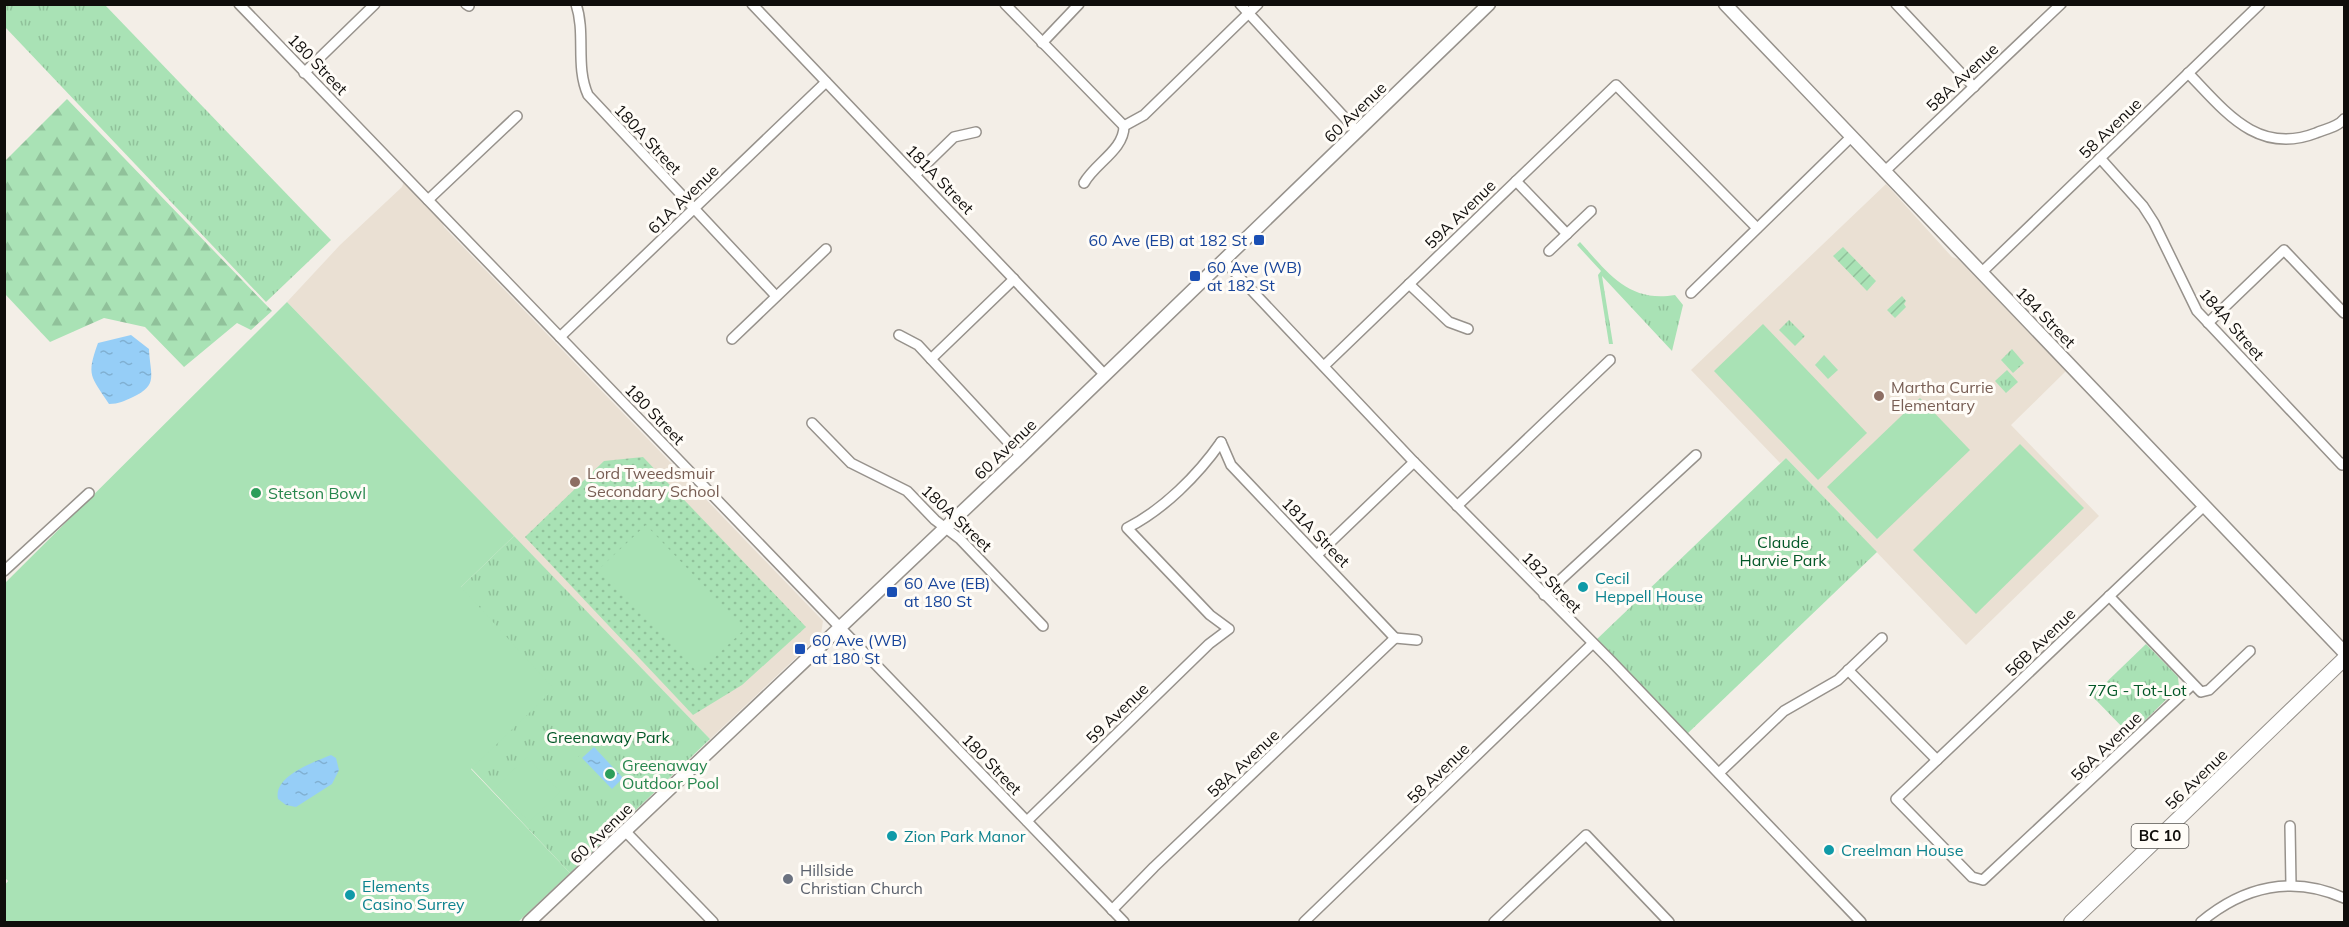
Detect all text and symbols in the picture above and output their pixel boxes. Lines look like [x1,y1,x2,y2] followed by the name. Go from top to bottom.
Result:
[284,29,352,99] street label: 180 Street
[1922,39,2002,115] street label: 58A Avenue
[1320,77,1390,147] street label: 60 Avenue
[2075,93,2145,163] street label: 58 Avenue
[610,100,686,179] street label: 180A Street
[902,140,978,218] street label: 181A Street
[643,160,723,238] street label: 61A Avenue
[1420,175,1500,253] street label: 59A Avenue
[1088,230,1247,250] place label: 60 Ave (EB) at 182 St
[1252,233,1266,247] marker: 60 Ave (EB) at 182 St
[1207,257,1302,295] place label: 60 Ave (WB) at 182 St
[1188,269,1202,283] marker: 60 Ave (WB) at 182 St
[2012,282,2080,352] street label: 184 Street
[2195,284,2269,364] street label: 184A Street
[1891,377,1993,415] place label: Martha Currie Elementary
[621,379,689,449] street label: 180 Street
[1872,389,1886,403] marker: Martha Currie Elementary
[970,414,1040,484] street label: 60 Avenue
[587,463,719,501] place label: Lord Tweedsmuir Secondary School
[568,475,582,489] marker: Lord Tweedsmuir Secondary School
[918,480,997,556] street label: 180A Street
[268,483,366,503] place label: Stetson Bowl
[249,486,263,500] marker: Stetson Bowl
[1278,493,1354,571] street label: 181A Street
[1739,532,1827,570] park label: Claude Harvie Park
[1518,547,1586,617] street label: 182 Street
[1595,568,1703,606] place label: Cecil Heppell House
[904,573,990,611] place label: 60 Ave (EB) at 180 St
[1576,580,1590,594] marker: Cecil Heppell House
[885,585,899,599] marker: 60 Ave (EB) at 180 St
[2001,604,2079,680] street label: 56B Avenue
[812,630,907,668] place label: 60 Ave (WB) at 180 St
[793,642,807,656] marker: 60 Ave (WB) at 180 St
[1082,678,1152,748] street label: 59 Avenue
[2087,680,2187,700] park label: 77G - Tot-Lot
[2066,707,2146,785] street label: 56A Avenue
[1203,725,1283,801] street label: 58A Avenue
[546,727,670,747] park label: Greenaway Park
[958,729,1026,799] street label: 180 Street
[1403,738,1473,808] street label: 58 Avenue
[2161,744,2231,814] street label: 56 Avenue
[622,755,719,793] place label: Greenaway Outdoor Pool
[603,767,617,781] marker: Greenaway Outdoor Pool
[566,798,636,868] street label: 60 Avenue
[2132,824,2188,848] road number: BC 10
[904,826,1026,846] place label: Zion Park Manor
[885,829,899,843] marker: Zion Park Manor
[1841,840,1963,860] place label: Creelman House
[1822,843,1836,857] marker: Creelman House
[800,860,923,898] place label: Hillside Christian Church
[781,872,795,886] marker: Hillside Christian Church
[362,876,465,914] place label: Elements Casino Surrey
[343,888,357,902] marker: Elements Casino Surrey

